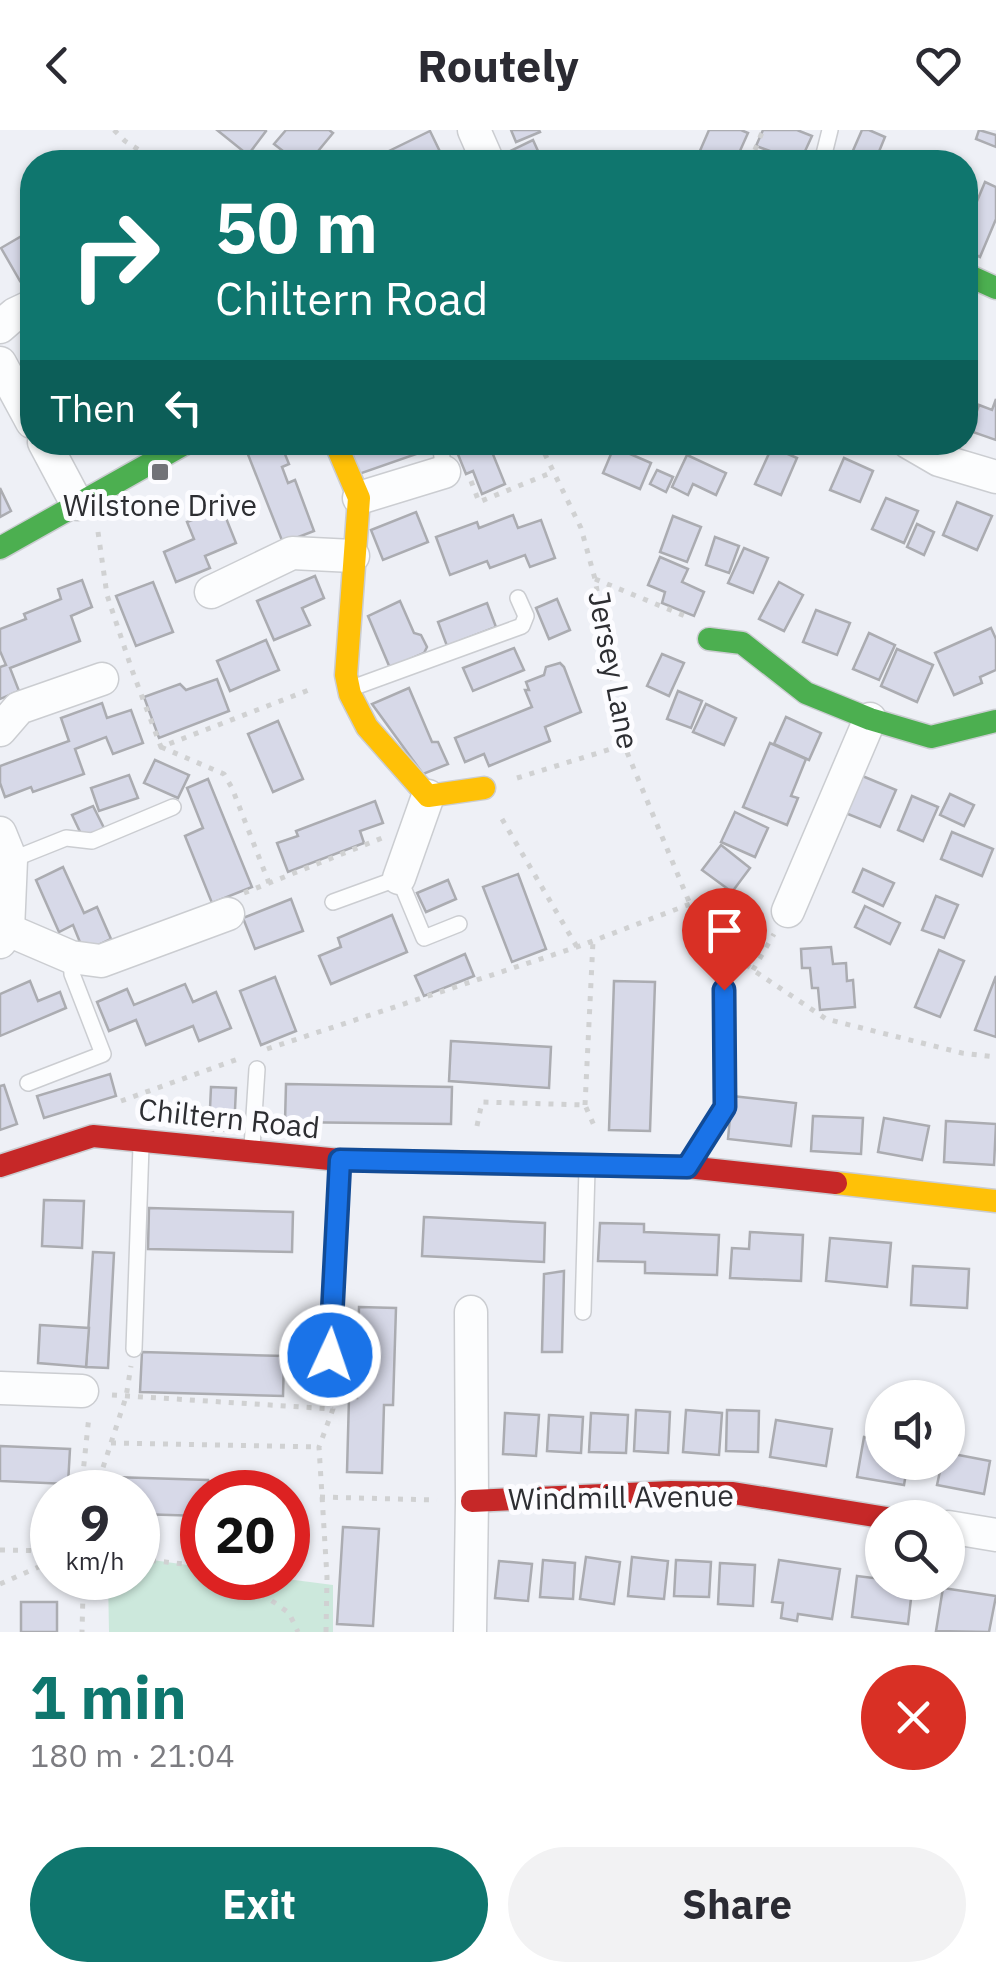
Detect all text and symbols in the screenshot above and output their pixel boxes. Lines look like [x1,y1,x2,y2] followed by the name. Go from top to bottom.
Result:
[417,36,579,94] text: Routely
[30,38,85,93] icon: back
[911,38,966,93] icon: heart
[215,181,378,272] text: 50 m
[50,190,180,320] icon: right
[215,269,488,327] text: Chiltern Road
[156,380,211,435] icon: left
[50,383,136,432] text: Then
[149,461,171,483] marker: Wilstone Drive
[63,485,257,524] place label: Wilstone Drive
[580,587,649,752] street label: Jersey Lane
[682,888,767,991] pin
[697,903,752,958] icon: arrive
[137,1089,322,1146] street label: Chiltern Road
[278,1303,382,1407] position arrow
[865,1380,965,1600] map controls
[865,1380,965,1480] button: sound
[180,1470,310,1600] speed limit sign: 20
[508,1475,734,1518] street label: Windmill Avenue
[80,1490,110,1555] text: 9
[865,1500,965,1600] button: search
[66,1544,124,1577] text: km/h
[30,1657,187,1736] text: 1 min
[861,1665,966,1770] button: close
[30,1734,235,1776] text: 180 m · 21:04
[30,1847,488,1962] button: Exit
[508,1847,966,1962] button: Share

